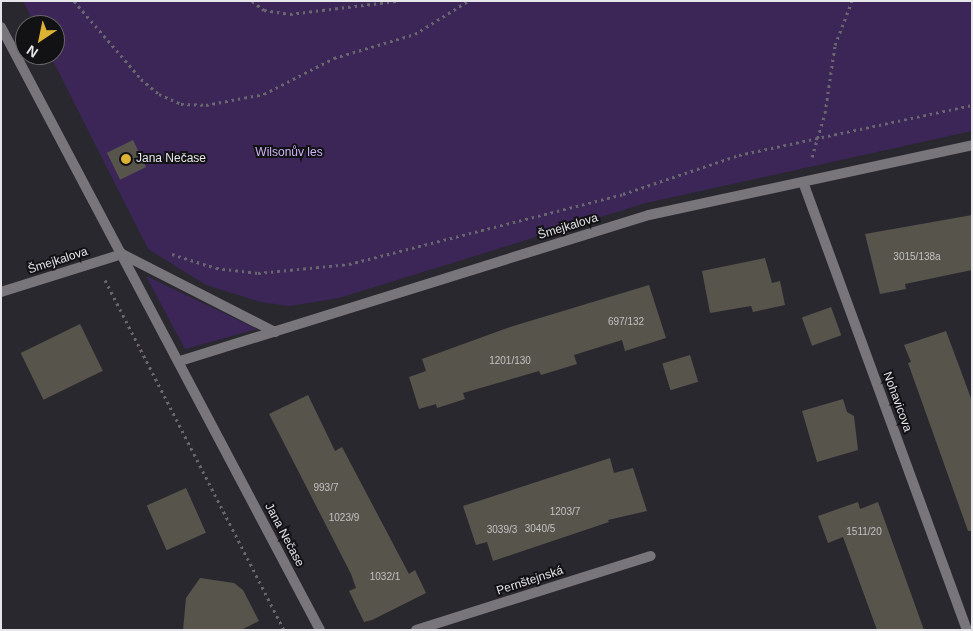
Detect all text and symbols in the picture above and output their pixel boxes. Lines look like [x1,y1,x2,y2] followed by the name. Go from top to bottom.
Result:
[15,15,65,65] north arrow
[24,42,41,61] text: N
[255,146,323,160] park label: Wilsonův les
[136,152,206,166] place label: Jana Nečase
[120,153,132,165] marker: Jana Nečase
[536,211,600,243] street label: Šmejkalova
[26,245,90,277] street label: Šmejkalova
[893,251,941,263] house number: 3015/138a
[608,316,644,328] house number: 697/132
[489,355,531,367] house number: 1201/130
[880,370,914,434] street label: Nohavicova
[313,482,339,494] house number: 993/7
[261,501,307,569] street label: Jana Nečase
[550,506,580,518] house number: 1203/7
[329,512,359,524] house number: 1023/9
[525,523,555,535] house number: 3040/5
[487,524,517,536] house number: 3039/3
[846,526,882,538] house number: 1511/20
[495,563,565,599] street label: Pernštejnská
[370,571,400,583] house number: 1032/1

